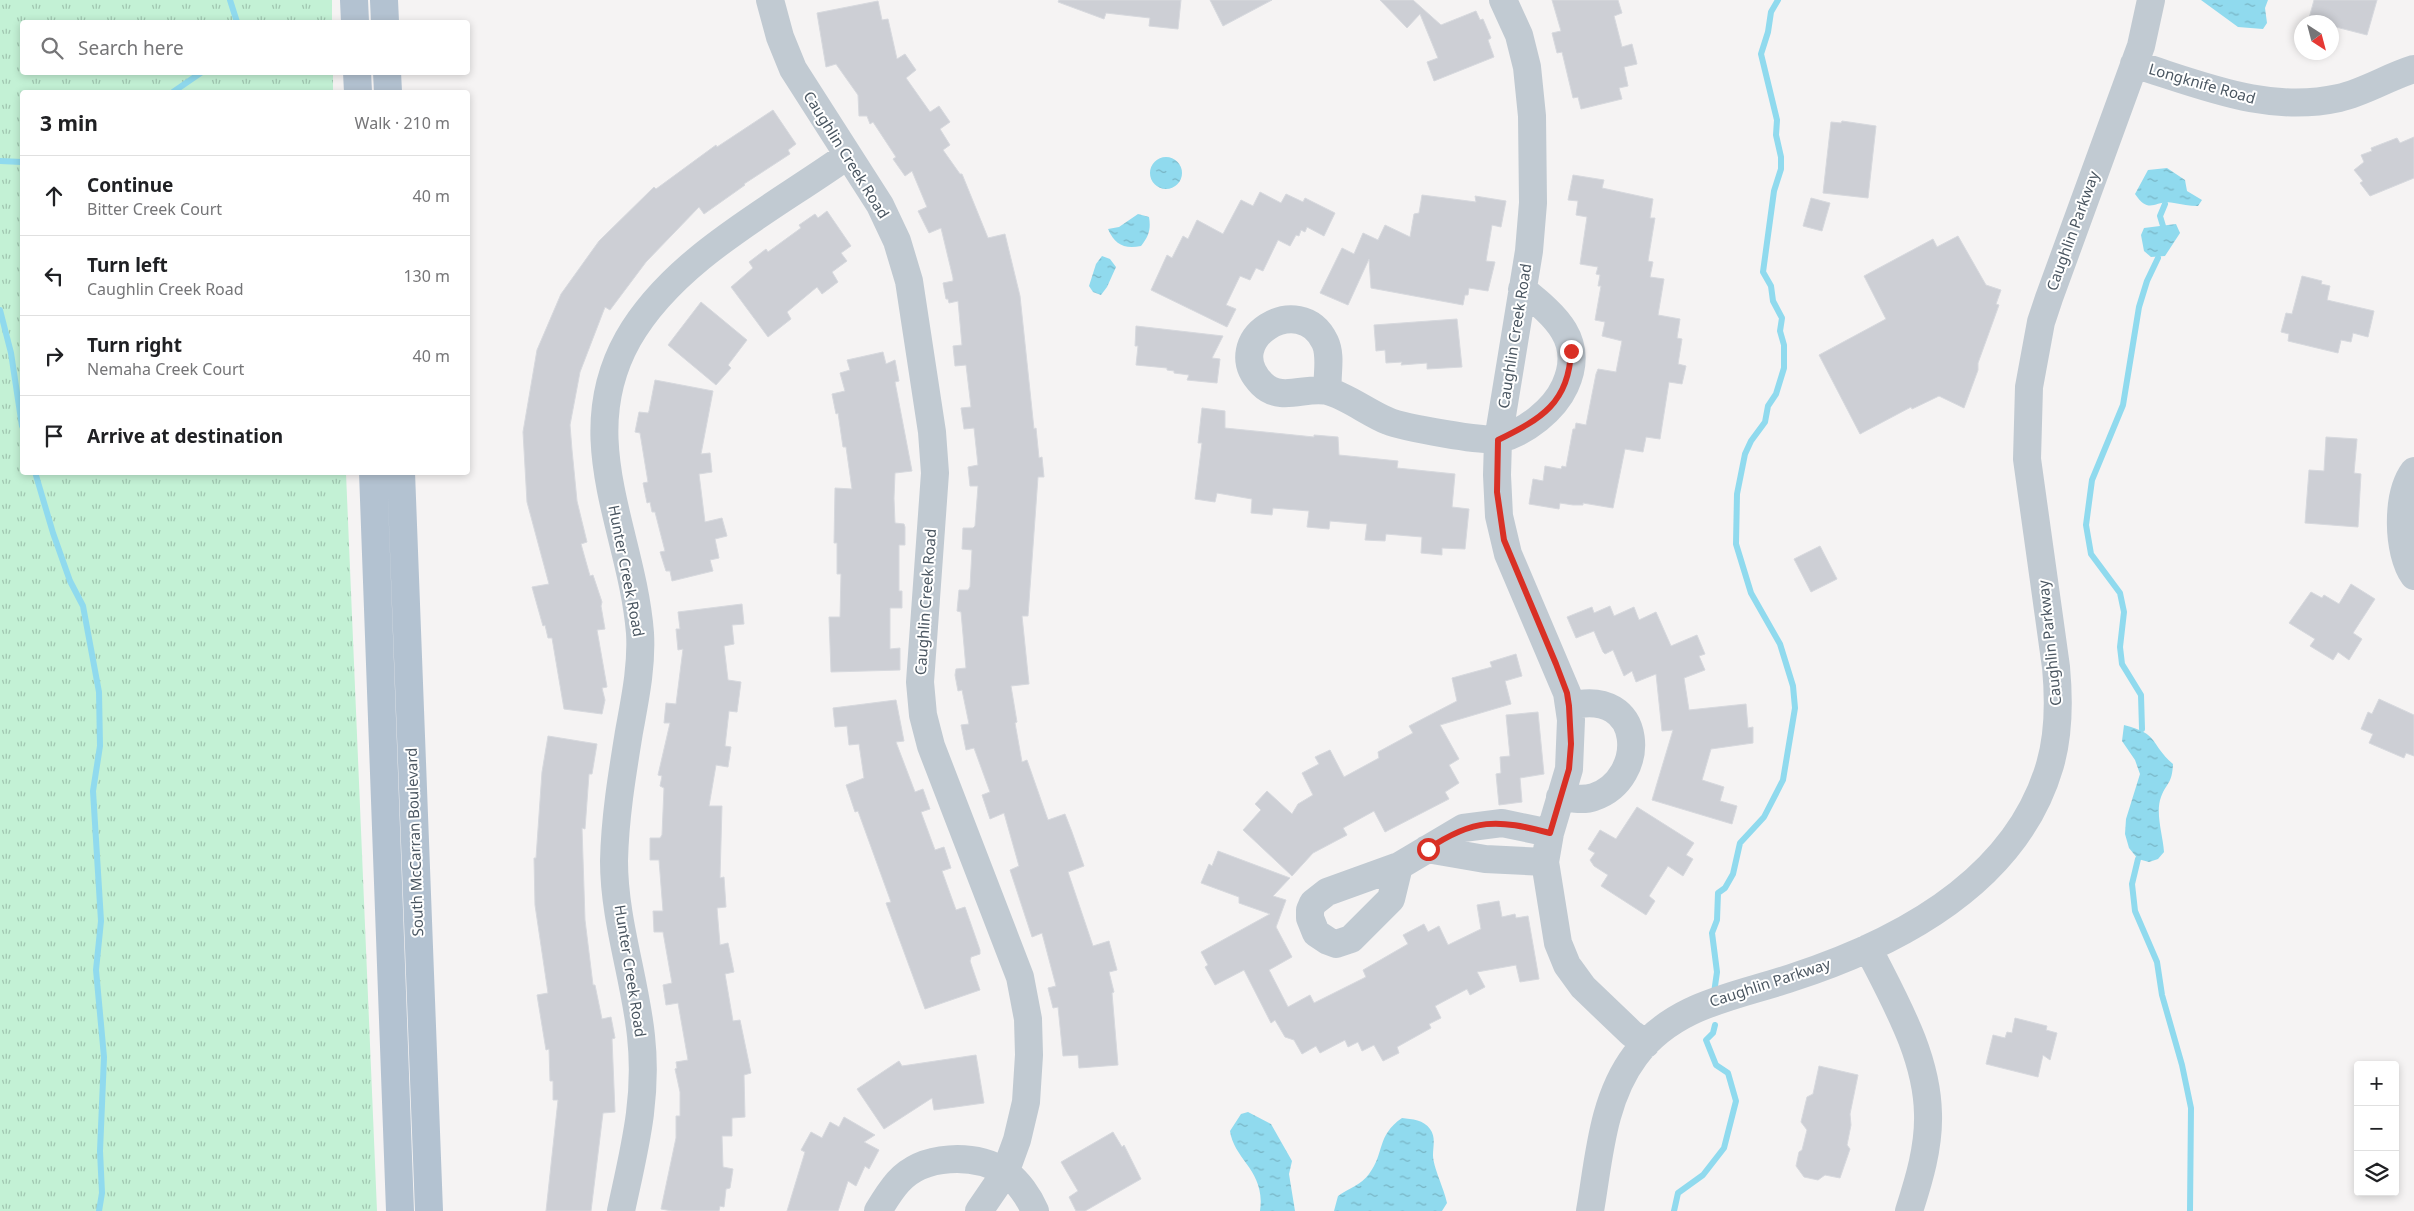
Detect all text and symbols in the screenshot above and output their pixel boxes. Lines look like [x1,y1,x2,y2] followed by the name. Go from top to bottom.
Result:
[2294,15,2339,60] north arrow
[20,20,470,75] search box
[38,34,66,62] icon: search
[78,35,184,61] text: Search here
[2147,58,2258,108] street label: Longknife Road
[799,87,894,222] street label: Caughlin Creek Road
[40,109,98,137] text: 3 min
[355,112,450,134] text: Walk · 210 m
[2041,168,2103,293] street label: Caughlin Parkway
[87,172,173,198] text: Continue
[40,182,68,210] icon: ahead
[413,185,450,207] text: 40 m
[87,198,222,220] text: Bitter Creek Court
[87,252,168,278] text: Turn left
[40,262,68,290] icon: left
[1493,262,1535,410] street label: Caughlin Creek Road
[403,265,450,287] text: 130 m
[87,278,244,300] text: Caughlin Creek Road
[87,332,182,358] text: Turn right
[1560,340,1583,363] route end
[40,342,68,370] icon: right
[413,345,450,367] text: 40 m
[87,358,244,380] text: Nemaha Creek Court
[40,422,68,450] icon: arrive
[87,423,283,449] text: Arrive at destination
[604,503,650,638] street label: Hunter Creek Road
[910,528,940,676] street label: Caughlin Creek Road
[2032,579,2066,707] street label: Caughlin Parkway
[401,747,427,937] street label: South McCarran Boulevard
[1417,838,1440,861] route start
[611,903,651,1039] street label: Hunter Creek Road
[1707,953,1833,1011] street label: Caughlin Parkway
[2354,1061,2399,1196] map controls
[2354,1061,2399,1106] button: +
[2354,1106,2399,1151] button: −
[2354,1151,2399,1196] button: layers

